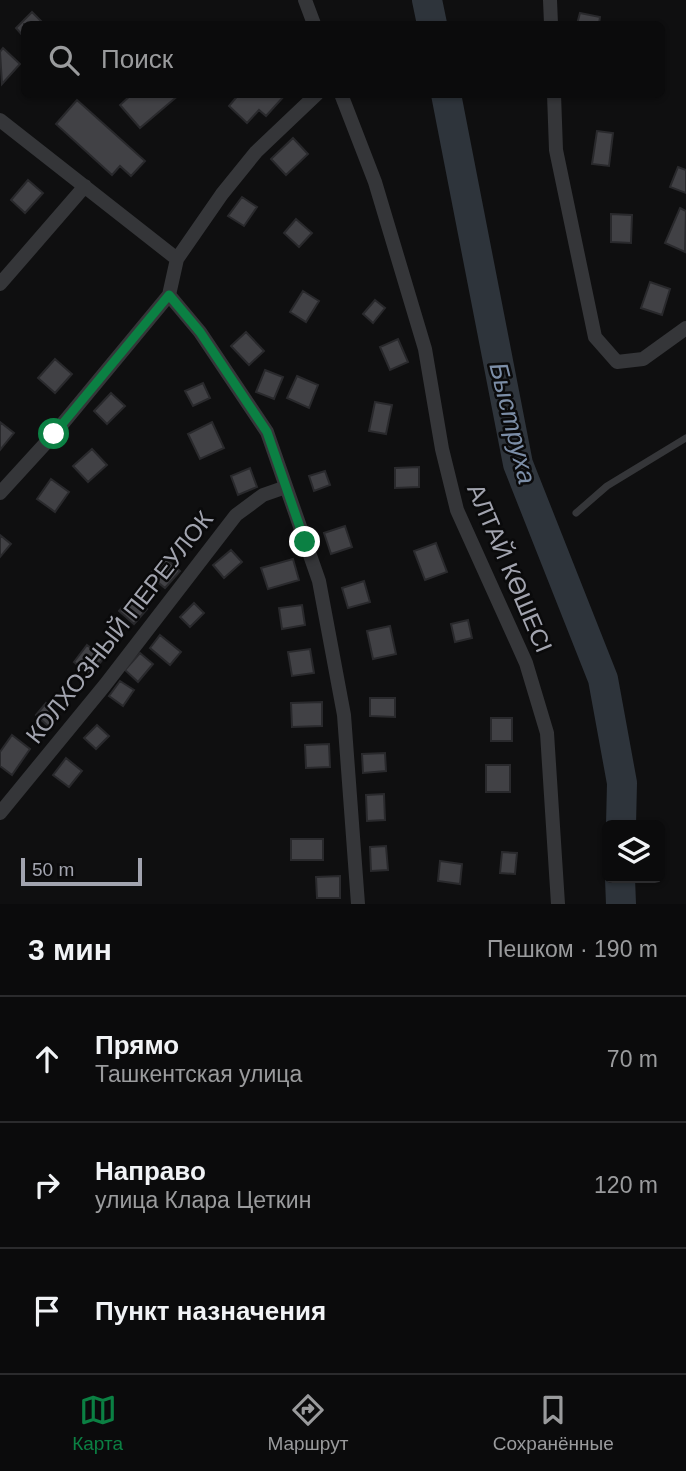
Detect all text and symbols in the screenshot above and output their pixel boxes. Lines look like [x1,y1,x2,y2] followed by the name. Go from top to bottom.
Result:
[21,21,665,98] search box
[45,41,83,79] icon: search
[101,44,173,74] text: Поиск
[483,359,543,487] water label: Быструха
[38,418,69,449] route start
[462,480,558,656] street label: АЛТАЙ КӨШЕСІ
[20,506,218,748] street label: КОЛХОЗНЫЙ ПЕРЕУЛОК
[289,526,320,557] route end
[602,820,665,883] map controls
[602,820,665,883] button: layers
[21,855,142,887] scale bar
[32,859,74,880] text: 50 m
[28,933,112,966] text: 3 мин
[487,936,658,962] text: Пешком · 190 m
[95,1030,179,1060] text: Прямо
[28,1040,66,1078] icon: ahead
[607,1046,658,1072] text: 70 m
[95,1061,302,1087] text: Ташкентская улица
[95,1156,206,1186] text: Направо
[28,1166,66,1204] icon: right
[594,1172,658,1198] text: 120 m
[95,1187,311,1213] text: улица Клара Цеткин
[28,1292,66,1330] icon: arrive
[95,1296,326,1326] text: Пункт назначения
[72,1391,123,1455] tab: Карта
[267,1391,348,1455] tab: Маршрут
[493,1391,614,1455] tab: Сохранённые

